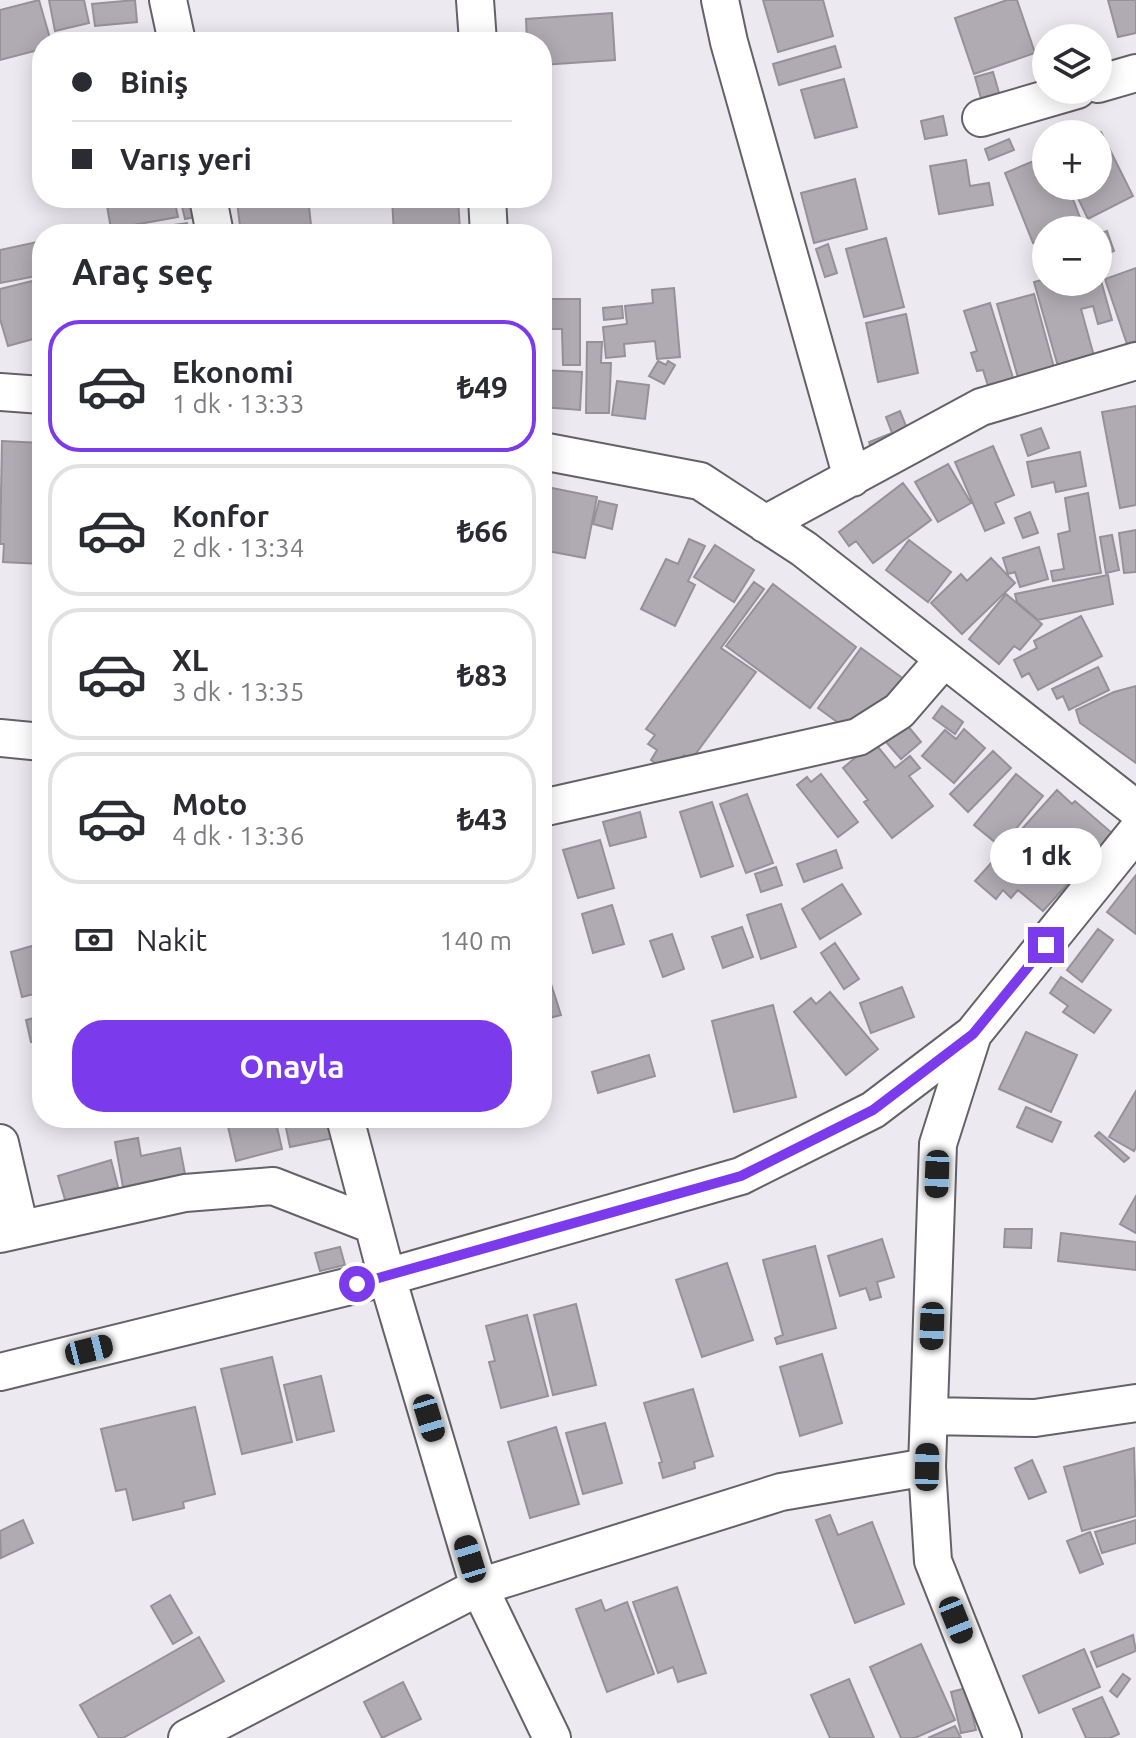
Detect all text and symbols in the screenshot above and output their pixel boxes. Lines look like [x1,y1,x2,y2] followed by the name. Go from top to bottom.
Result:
[1032,24,1112,296] map controls
[1032,24,1112,104] button: layers
[120,65,188,99] text: Biniş
[1032,120,1112,200] button: +
[120,142,252,176] text: Varış yeri
[1032,216,1112,296] button: −
[72,251,213,292] text: Araç seç
[76,350,148,422] icon: car
[172,355,294,389] text: Ekonomi
[457,370,508,404] text: ₺49
[172,389,304,418] text: 1 dk · 13:33
[76,494,148,566] icon: car
[172,499,269,533] text: Konfor
[457,514,508,548] text: ₺66
[172,533,304,562] text: 2 dk · 13:34
[76,638,148,710] icon: car
[172,643,208,677] text: XL
[457,658,508,692] text: ₺83
[172,677,304,706] text: 3 dk · 13:35
[76,782,148,854] icon: car
[172,787,247,821] text: Moto
[457,802,508,836] text: ₺43
[172,821,304,850] text: 4 dk · 13:36
[990,829,1102,885] callout: 1 dk
[1021,841,1072,870] text: 1 dk
[72,918,116,962] icon: cash
[136,923,207,957] text: Nakit
[440,926,512,955] text: 140 m
[1028,927,1064,963] route end
[72,1020,512,1112] button: Onayla
[924,1150,950,1198] car
[339,1266,375,1302] route start
[919,1302,945,1350] car
[63,1333,115,1367] car
[411,1392,447,1444] car
[915,1443,939,1491] car
[452,1533,488,1585] car
[936,1593,976,1647] car

